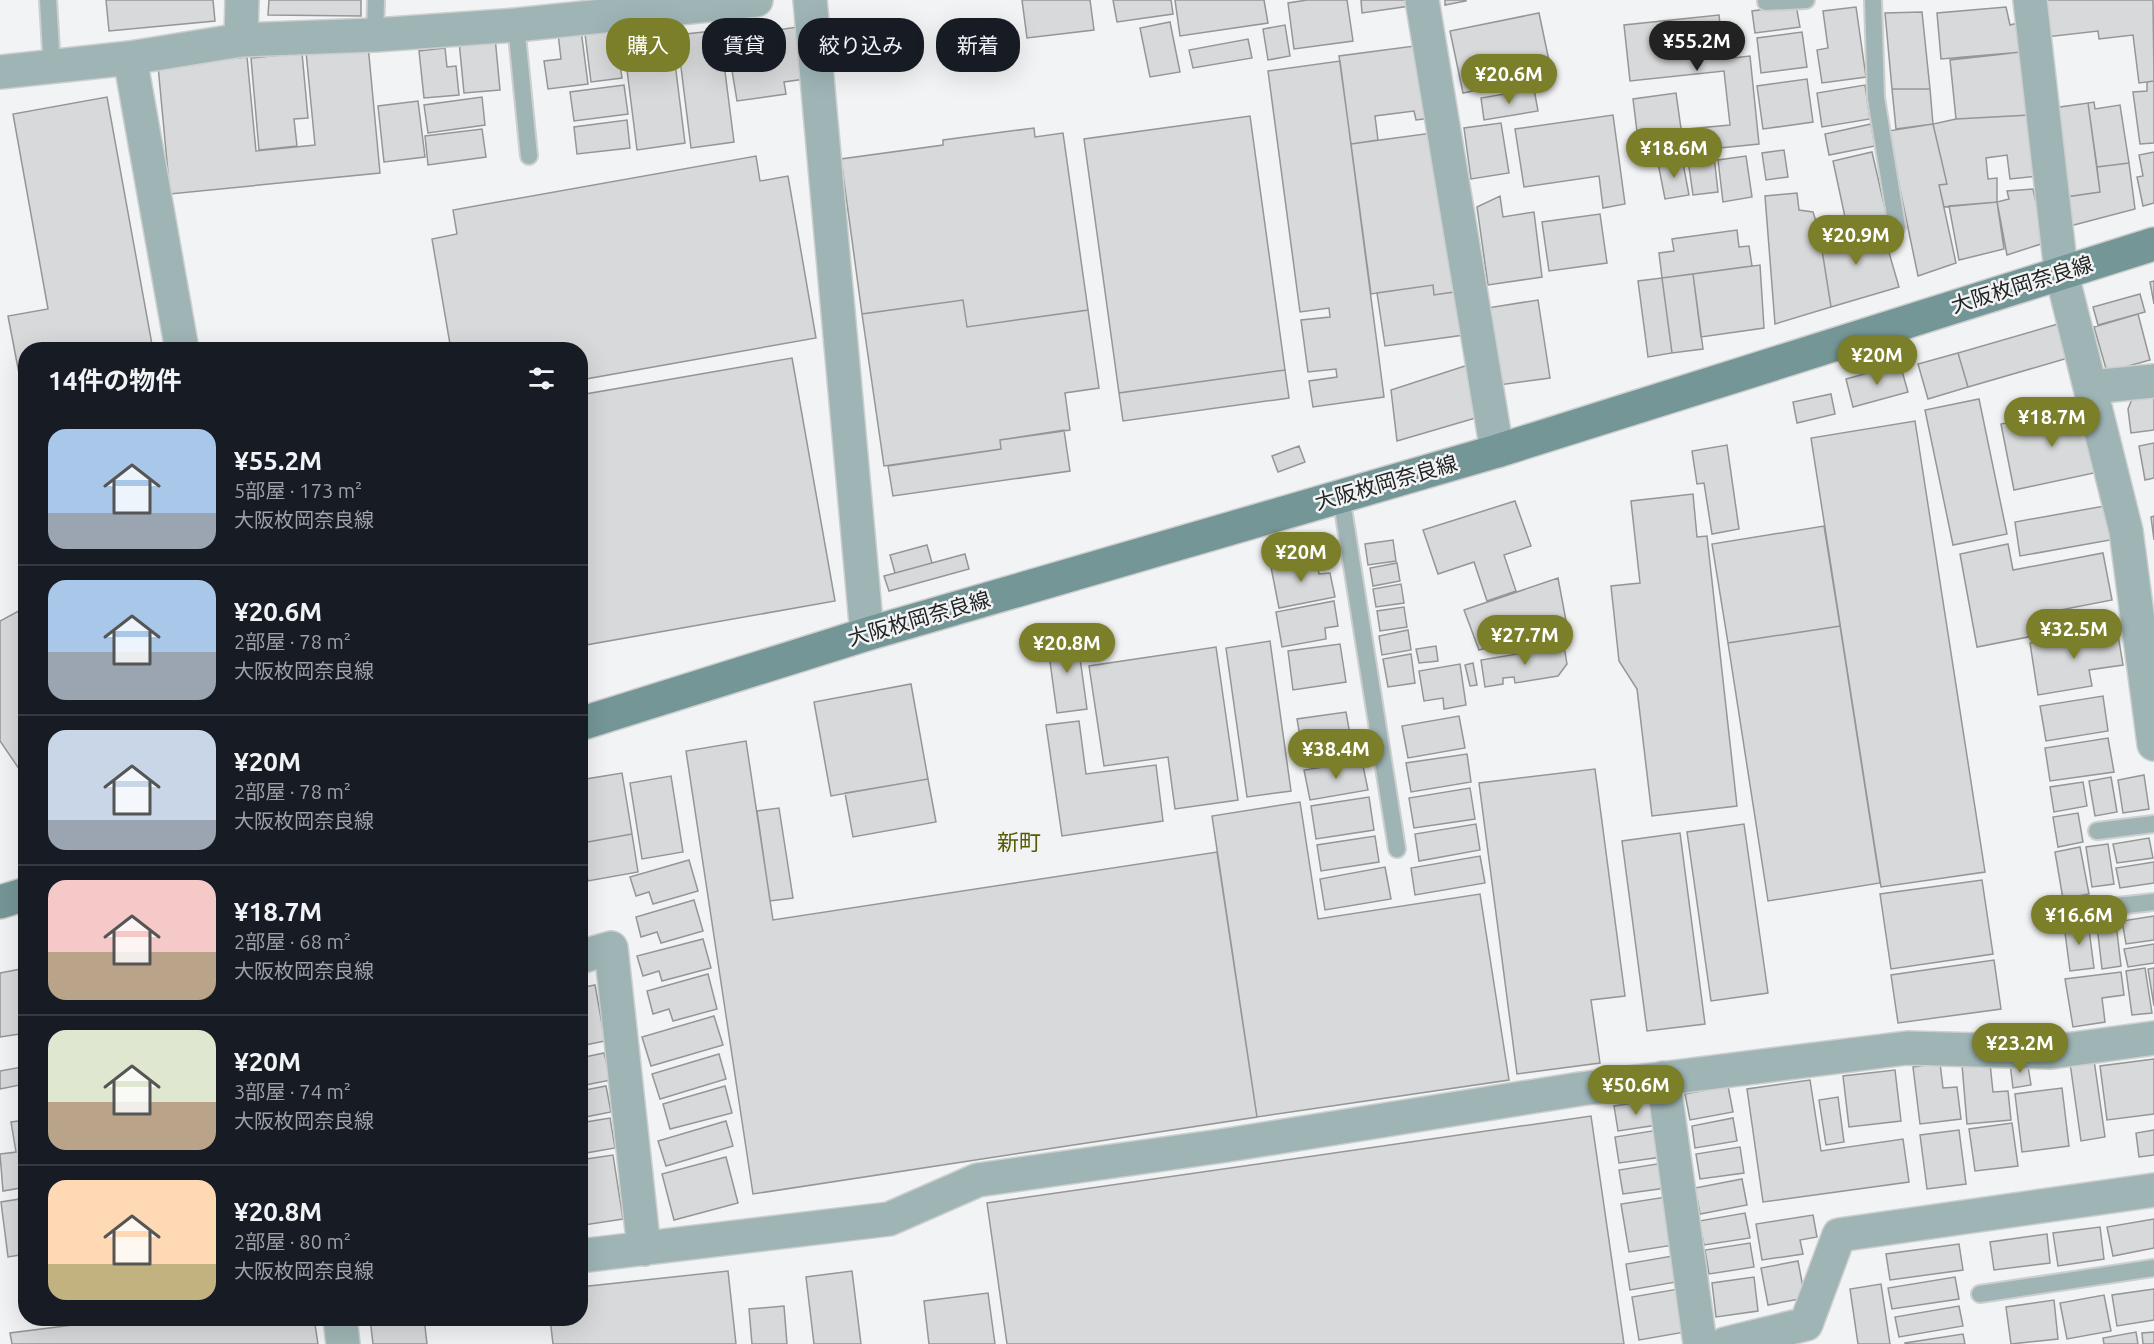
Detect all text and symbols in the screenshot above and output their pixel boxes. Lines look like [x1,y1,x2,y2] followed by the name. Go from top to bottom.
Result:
[606,18,690,72] chip: 購入
[702,18,786,72] chip: 賃貸
[798,18,924,72] chip: 絞り込み
[936,18,1020,72] chip: 新着
[1648,21,1746,72] pin: ¥55.2M
[1663,29,1731,52] text: ¥55.2M
[1460,54,1558,105] pin: ¥20.6M
[1475,62,1543,85] text: ¥20.6M
[1625,128,1723,179] pin: ¥18.6M
[1640,136,1708,159] text: ¥18.6M
[1807,215,1905,266] pin: ¥20.9M
[1822,223,1890,246] text: ¥20.9M
[1948,251,2096,317] street label: 大阪枚岡奈良線
[1841,335,1913,386] pin: ¥20M
[1851,343,1903,366] text: ¥20M
[525,362,558,395] icon: filters
[48,366,181,395] text: 14件の物件
[2003,397,2101,448] pin: ¥18.7M
[2018,405,2086,428] text: ¥18.7M
[234,446,322,475] text: ¥55.2M
[1312,450,1460,514] street label: 大阪枚岡奈良線
[96,453,168,525] icon: home
[234,479,362,502] text: 5部屋 · 173 m²
[234,508,374,531] text: 大阪枚岡奈良線
[1265,532,1337,583] pin: ¥20M
[1275,540,1327,563] text: ¥20M
[845,586,993,650] street label: 大阪枚岡奈良線
[234,597,322,626] text: ¥20.6M
[96,604,168,676] icon: home
[2025,609,2123,660] pin: ¥32.5M
[1476,615,1574,666] pin: ¥27.7M
[2040,617,2108,640] text: ¥32.5M
[1018,623,1116,674] pin: ¥20.8M
[1491,623,1559,646] text: ¥27.7M
[234,630,351,653] text: 2部屋 · 78 m²
[1033,631,1101,654] text: ¥20.8M
[234,659,374,682] text: 大阪枚岡奈良線
[1287,729,1385,780] pin: ¥38.4M
[1302,737,1370,760] text: ¥38.4M
[234,747,301,776] text: ¥20M
[96,754,168,826] icon: home
[234,780,351,803] text: 2部屋 · 78 m²
[234,809,374,832] text: 大阪枚岡奈良線
[997,829,1041,854] district label: 新町
[2030,895,2128,946] pin: ¥16.6M
[234,897,322,926] text: ¥18.7M
[2045,903,2113,926] text: ¥16.6M
[96,904,168,976] icon: home
[234,930,351,953] text: 2部屋 · 68 m²
[234,959,374,982] text: 大阪枚岡奈良線
[1971,1023,2069,1074] pin: ¥23.2M
[1986,1031,2054,1054] text: ¥23.2M
[234,1047,301,1076] text: ¥20M
[96,1054,168,1126] icon: home
[1587,1065,1685,1116] pin: ¥50.6M
[1602,1073,1670,1096] text: ¥50.6M
[234,1080,351,1103] text: 3部屋 · 74 m²
[234,1109,374,1132] text: 大阪枚岡奈良線
[234,1197,322,1226] text: ¥20.8M
[96,1204,168,1276] icon: home
[234,1230,351,1253] text: 2部屋 · 80 m²
[234,1259,374,1282] text: 大阪枚岡奈良線

